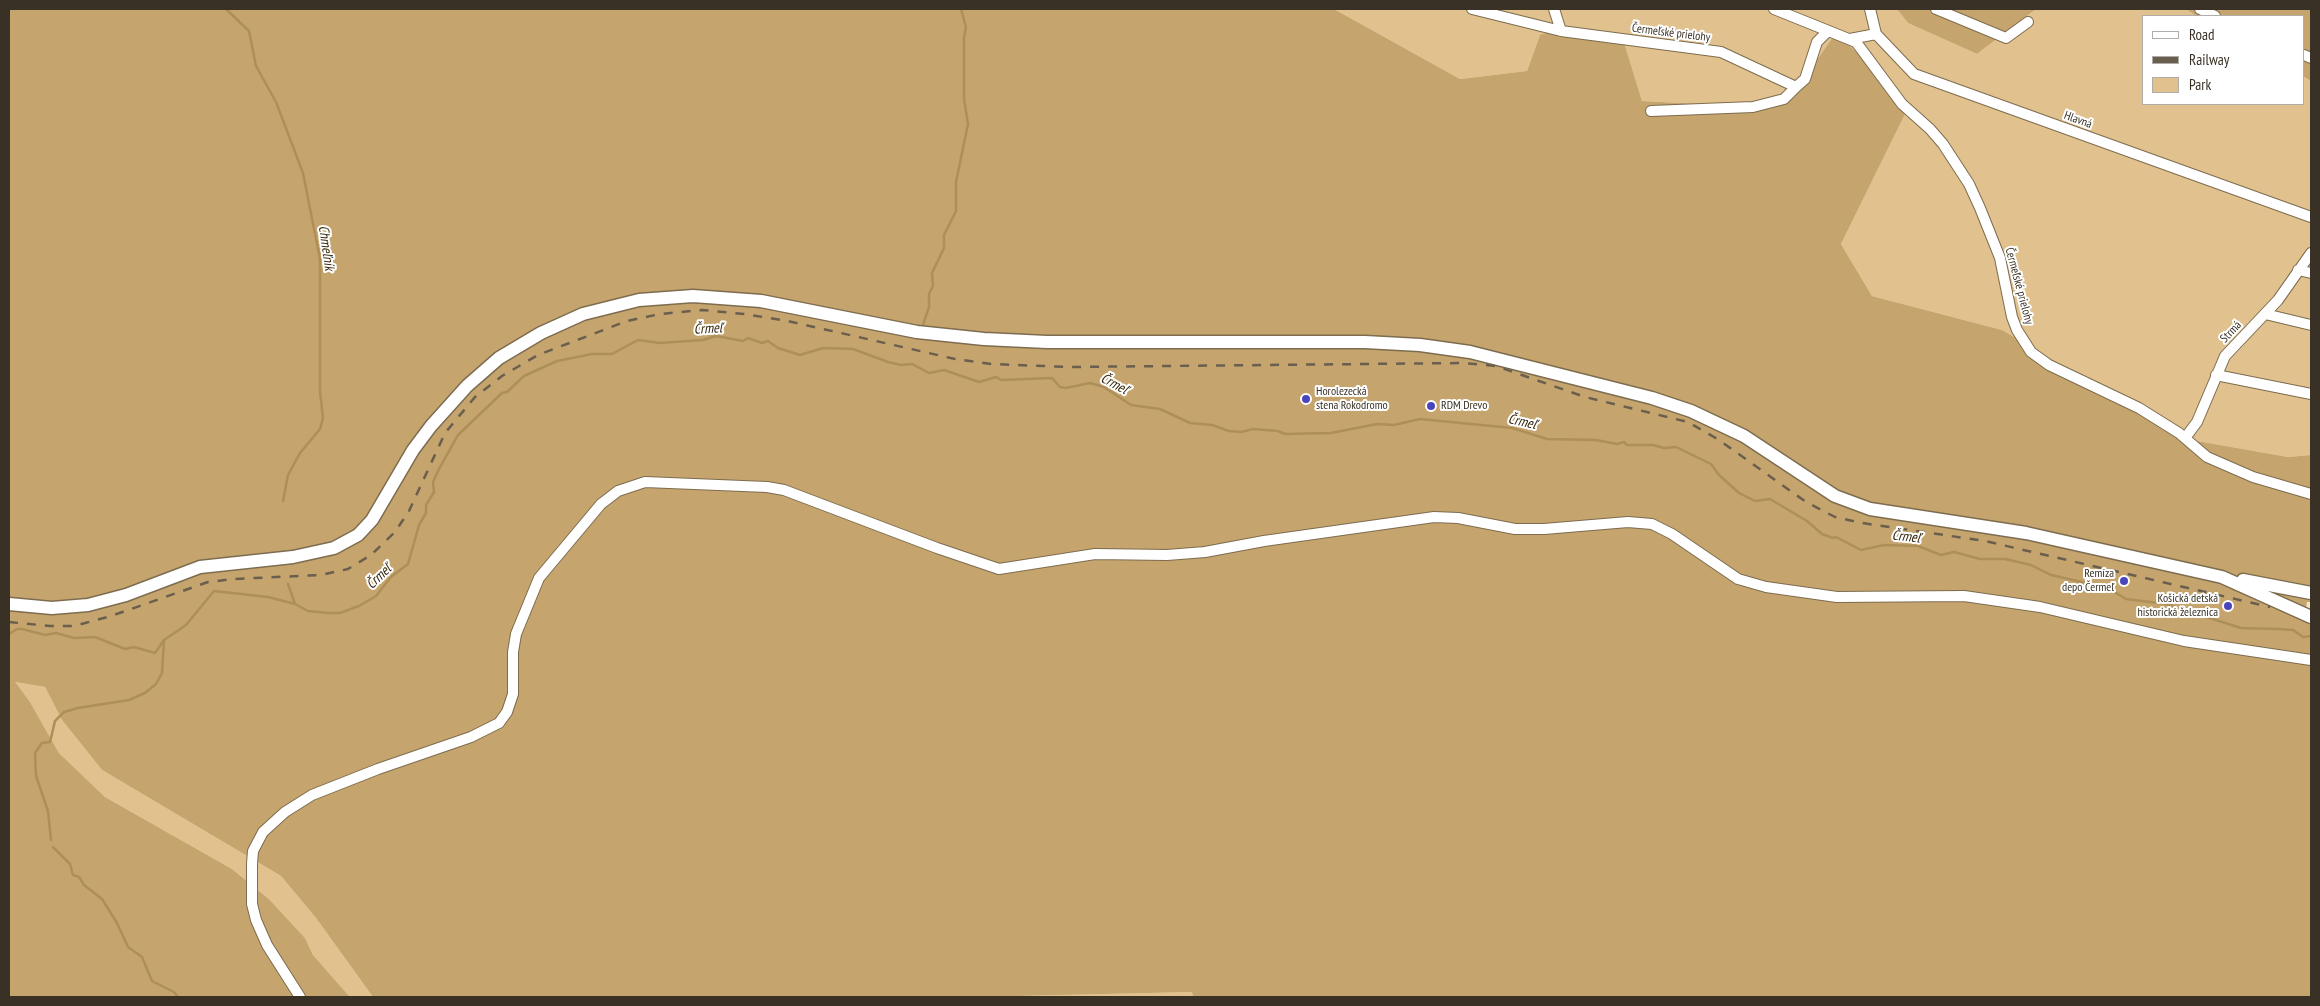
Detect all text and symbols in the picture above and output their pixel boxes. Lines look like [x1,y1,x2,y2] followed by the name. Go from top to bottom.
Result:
[2142,15,2305,105] legend
[1631,21,1711,45] street label: Čermeľské prielohy
[2189,25,2215,44] text: Road
[2189,50,2229,69] text: Railway
[2189,75,2211,94] text: Park
[2062,108,2094,132] street label: Hlavná
[315,224,337,272] water label: Chmeľník
[2002,246,2036,326] street label: Čermeľské prielohy
[2217,318,2245,346] street label: Strmá
[693,320,723,338] water label: Črmeľ
[1098,370,1130,398] water label: Črmeľ
[1316,385,1388,413] place label: Horolezecká stena Rokodromo
[1300,393,1312,405] marker: Horolezecká stena Rokodromo
[1441,399,1487,413] place label: RDM Drevo
[1425,400,1437,412] marker: RDM Drevo
[1506,411,1538,433] water label: Črmeľ
[1891,527,1921,547] water label: Črmeľ
[363,561,395,593] water label: Črmeľ
[2062,567,2114,595] place label: Remíza depo Čermeľ
[2118,575,2130,587] marker: Remíza depo Čermeľ
[2137,592,2218,620] place label: Košická detská historická železnica
[2222,600,2234,612] marker: Košická detská historická železnica

